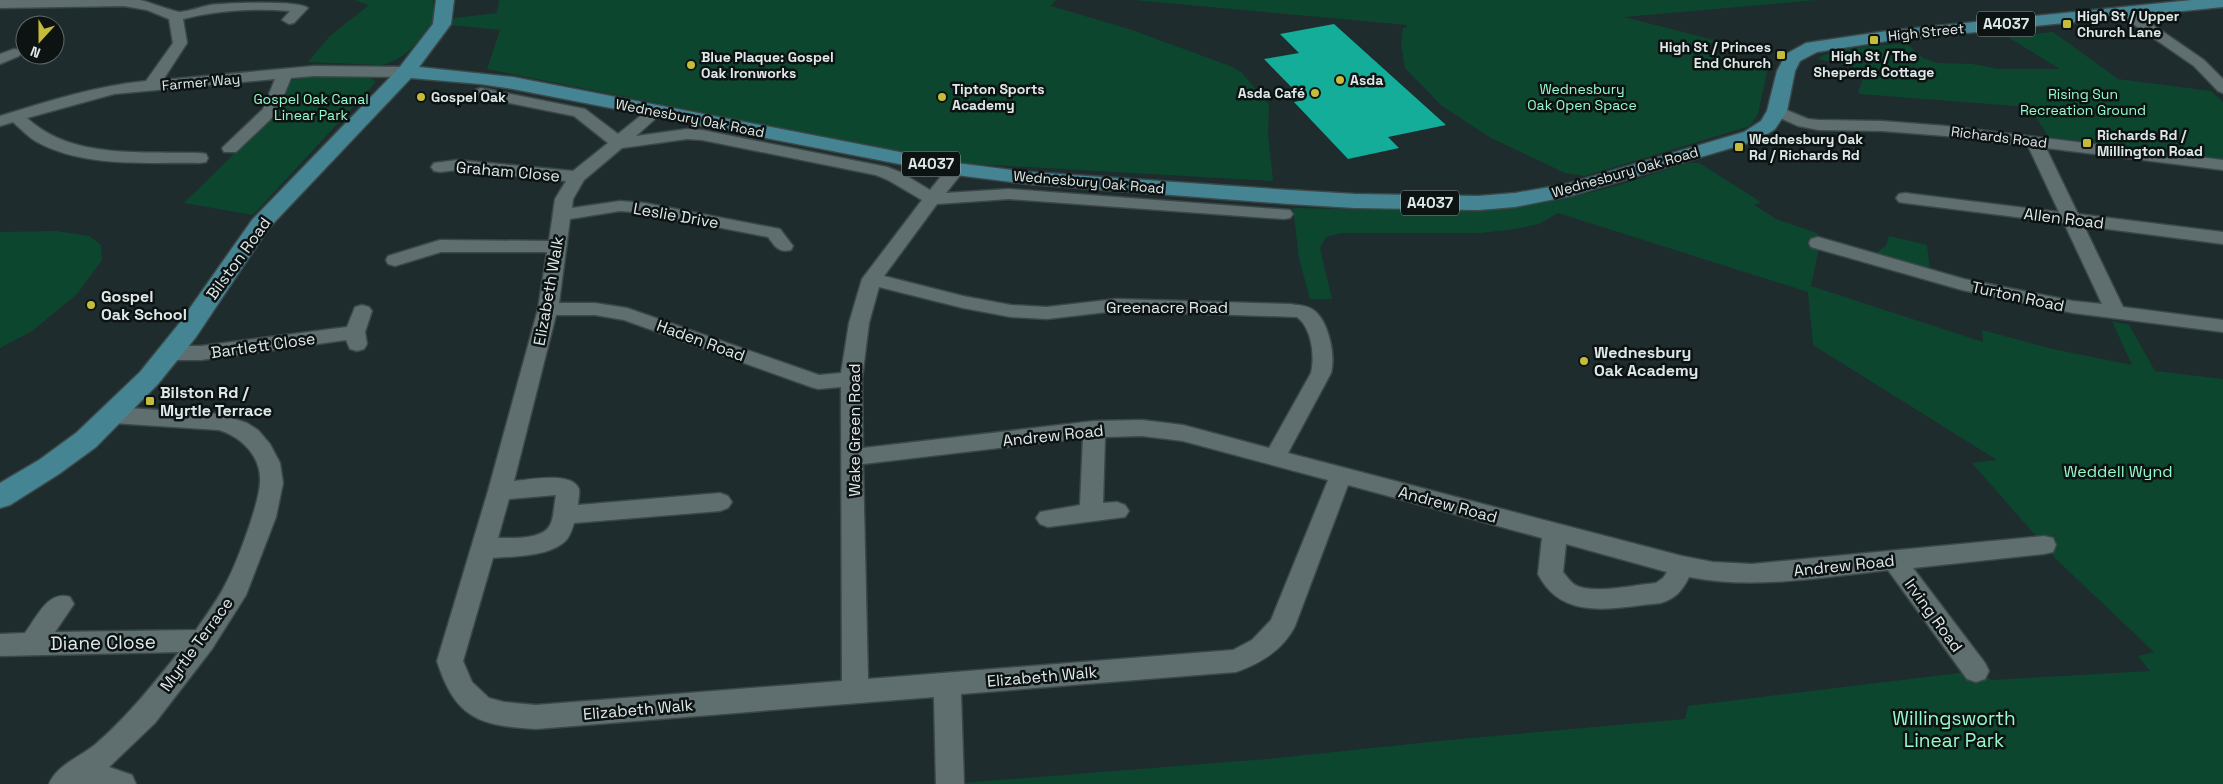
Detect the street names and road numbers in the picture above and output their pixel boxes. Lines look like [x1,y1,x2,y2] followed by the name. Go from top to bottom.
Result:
[1977,12,2035,36] road number: A4037
[1887,19,1965,45] street label: High Street
[161,70,241,94] street label: Farmer Way
[614,95,766,141] street label: Wednesbury Oak Road
[1950,122,2048,152] street label: Richards Road
[1550,142,1700,202] street label: Wednesbury Oak Road
[902,152,960,176] road number: A4037
[455,156,561,187] street label: Graham Close
[1013,166,1165,198] street label: Wednesbury Oak Road
[1401,190,1459,216] road number: A4037
[632,198,720,233] street label: Leslie Drive
[2023,203,2105,234] street label: Allen Road
[201,213,275,304] street label: Bilston Road
[529,234,568,347] street label: Elizabeth Walk
[1970,276,2066,317] street label: Turton Road
[1106,297,1228,318] street label: Greenacre Road
[654,315,748,366] street label: Haden Road
[210,328,317,363] street label: Bartlett Close
[844,363,865,497] street label: Wake Green Road
[1002,420,1105,451] street label: Andrew Road
[1396,481,1500,528] street label: Andrew Road
[1793,550,1896,581] street label: Andrew Road
[1900,574,1967,656] street label: Irving Road
[155,593,238,695] street label: Myrtle Terrace
[50,629,156,656] street label: Diane Close
[986,661,1098,692] street label: Elizabeth Walk
[582,694,694,725] street label: Elizabeth Walk

